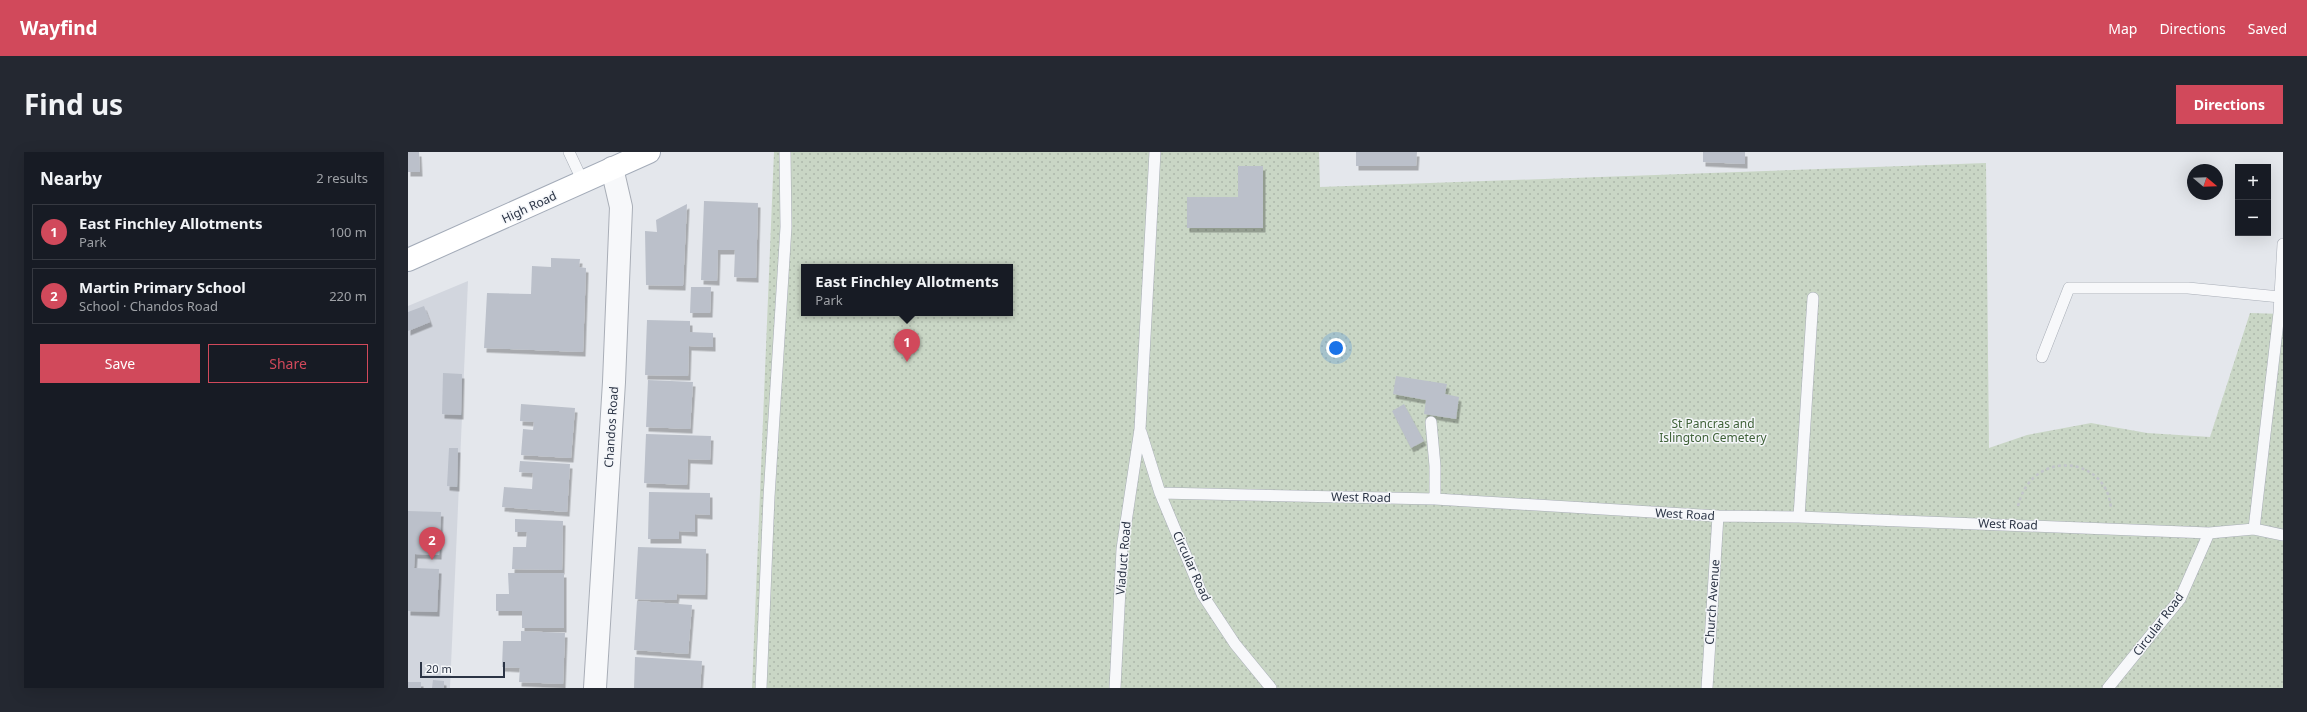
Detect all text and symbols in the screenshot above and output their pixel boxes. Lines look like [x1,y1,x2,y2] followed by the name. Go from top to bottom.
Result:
[20,15,98,41] text: Wayfind
[2108,19,2137,38] text: Map
[2159,19,2226,38] text: Directions
[2248,19,2287,38] text: Saved
[24,85,123,123] text: Find us
[2176,85,2283,124] button: Directions
[2187,164,2223,200] north arrow
[2235,164,2271,236] map controls
[2235,164,2271,200] button: +
[40,167,102,190] text: Nearby
[316,169,368,187] text: 2 results
[499,187,559,227] street label: High Road
[2235,200,2271,236] button: −
[79,213,262,233] text: East Finchley Allotments
[50,223,58,241] text: 1
[329,223,367,241] text: 100 m
[79,233,106,251] text: Park
[801,264,1013,316] popup
[815,271,999,291] text: East Finchley Allotments
[79,277,246,297] text: Martin Primary School
[50,287,58,305] text: 2
[329,287,367,305] text: 220 m
[815,291,843,309] text: Park
[79,297,218,315] text: School · Chandos Road
[894,329,920,362] pin: 1
[1326,338,1346,358] your location
[40,344,200,383] button: Save
[208,344,368,383] button: Share
[600,386,622,468] street label: Chandos Road
[1659,415,1768,446] park label: St Pancras and Islington Cemetery
[1331,488,1391,506] street label: West Road
[1655,504,1715,524] street label: West Road
[1978,514,2038,534] street label: West Road
[1111,520,1135,596] street label: Viaduct Road
[419,527,445,560] pin: 2
[1169,528,1215,604] street label: Circular Road
[1701,559,1723,645] street label: Church Avenue
[2129,589,2187,659] street label: Circular Road
[420,660,505,679] scale bar
[426,661,452,676] text: 20 m

